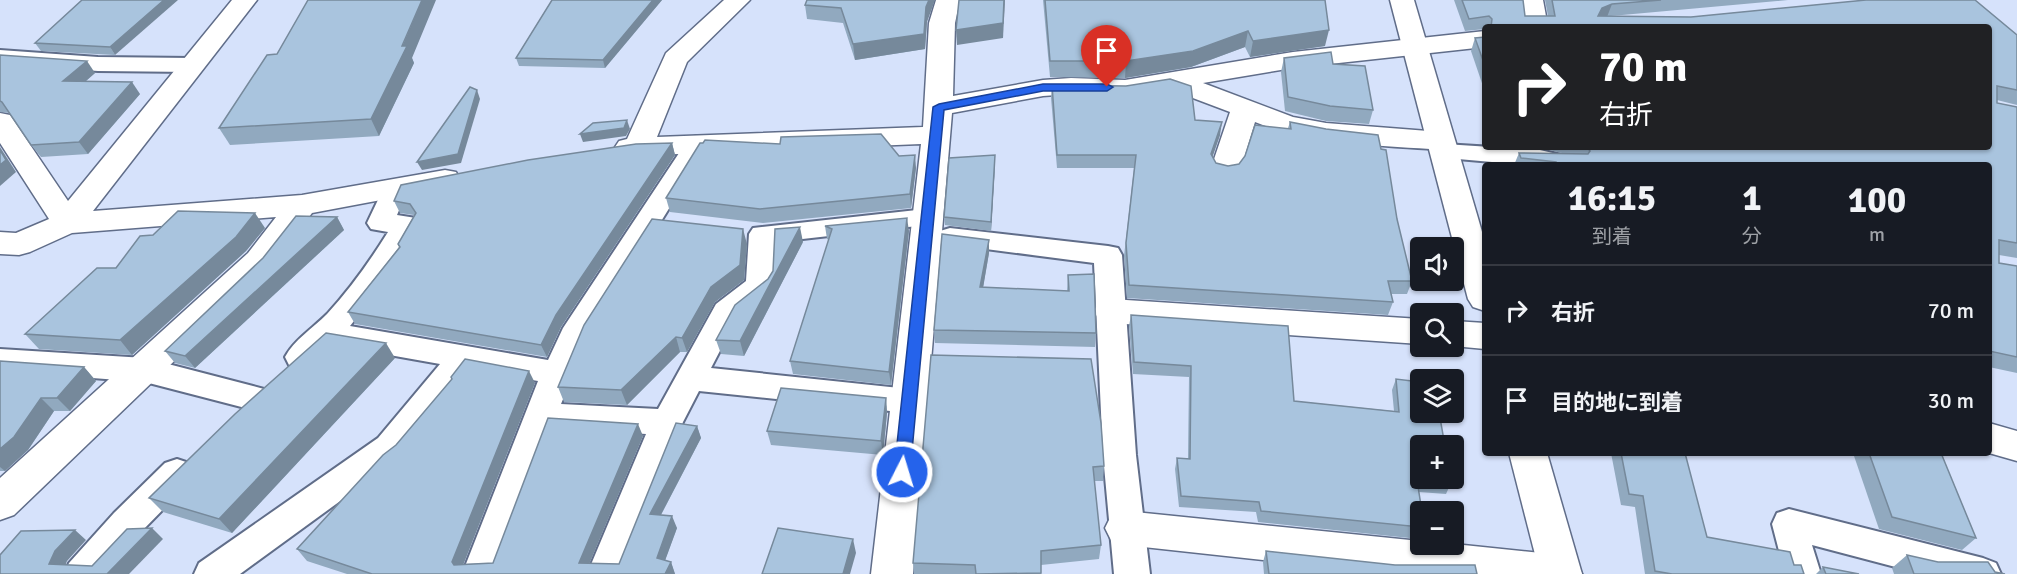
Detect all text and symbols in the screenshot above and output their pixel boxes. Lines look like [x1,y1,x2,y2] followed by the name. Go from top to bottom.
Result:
[1081,25,1132,87] pin
[1090,34,1123,67] icon: arrive
[1599,42,1688,93] text: 70 m
[1500,48,1578,126] icon: right
[1599,99,1653,132] text: 右折
[1568,176,1656,221] text: 16:15
[1742,176,1762,221] text: 1
[1848,178,1906,223] text: 100
[1869,222,1885,247] text: m
[1592,224,1632,249] text: 到着
[1742,224,1762,249] text: 分
[1410,237,1464,555] map controls
[1410,237,1464,291] button: sound
[1500,294,1533,327] icon: right
[1928,297,1974,324] text: 70 m
[1551,299,1595,326] text: 右折
[1410,303,1464,357] button: search
[1410,369,1464,423] button: layers
[1500,384,1533,417] icon: arrive
[1928,387,1974,414] text: 30 m
[1551,389,1683,416] text: 目的地に到着
[1410,435,1464,489] button: +
[870,440,934,504] position arrow
[1410,501,1464,555] button: −

